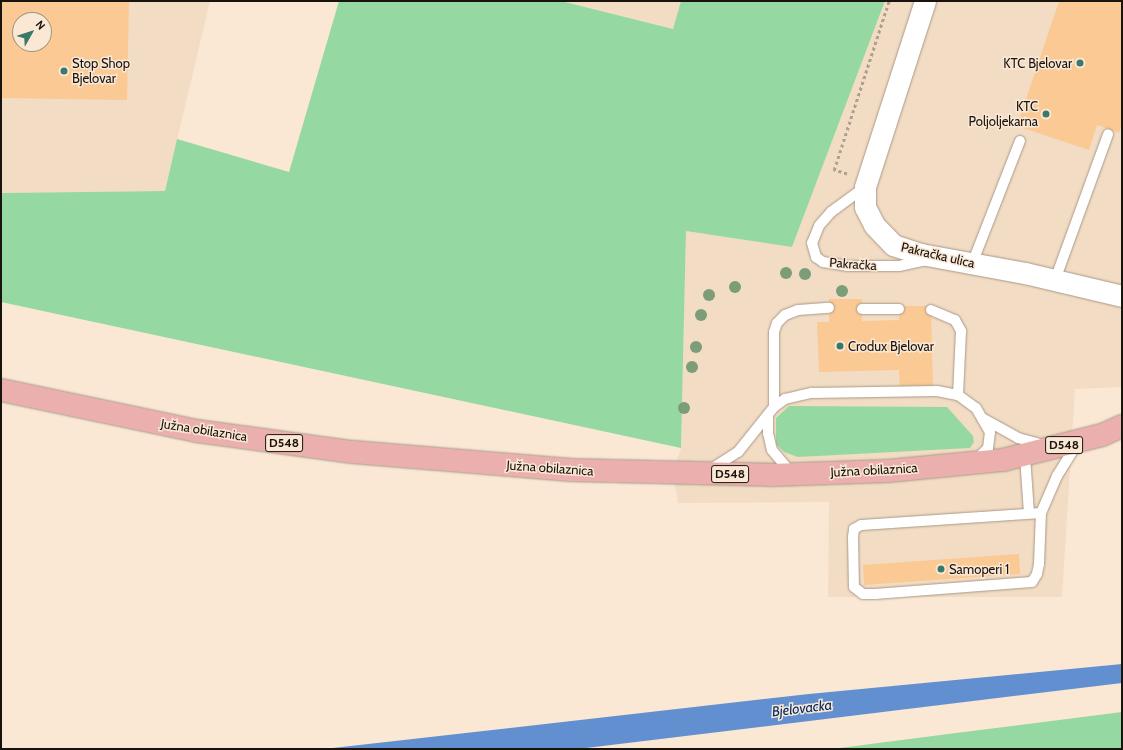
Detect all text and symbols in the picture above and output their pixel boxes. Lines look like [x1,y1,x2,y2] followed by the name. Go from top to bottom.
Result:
[12,12,52,52] north arrow
[33,18,48,33] text: N
[1003,55,1072,71] place label: KTC Bjelovar
[72,56,130,87] place label: Stop Shop Bjelovar
[1075,58,1085,68] marker: KTC Bjelovar
[59,66,69,76] marker: Stop Shop Bjelovar
[969,99,1038,130] place label: KTC Poljoljekarna
[1041,109,1051,119] marker: KTC Poljoljekarna
[900,239,976,271] street label: Pakračka ulica
[829,255,877,273] street label: Pakračka
[848,338,934,354] place label: Crodux Bjelovar
[835,341,845,351] marker: Crodux Bjelovar
[160,415,248,445] street label: Južna obilaznica
[265,433,303,453] road number: D548
[1045,435,1083,455] road number: D548
[506,457,594,479] street label: Južna obilaznica
[830,460,918,480] street label: Južna obilaznica
[711,464,749,484] road number: D548
[949,561,1009,577] place label: Samoperi 1
[936,564,946,574] marker: Samoperi 1
[771,696,833,720] water label: Bjelovacka

